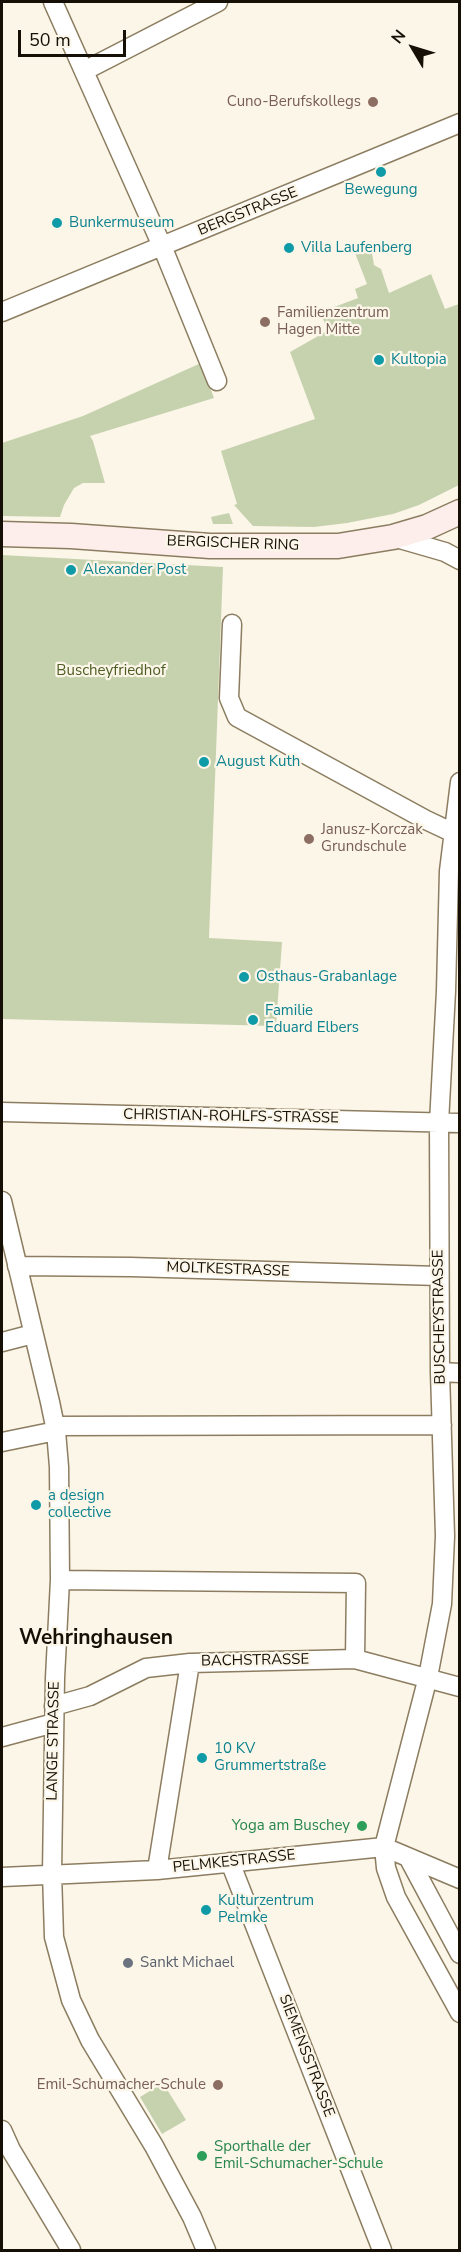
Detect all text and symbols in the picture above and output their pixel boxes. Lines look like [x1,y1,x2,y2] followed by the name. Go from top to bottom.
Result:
[21,18,129,56] scale bar
[383,18,443,78] north arrow
[386,25,411,48] text: N
[29,28,71,52] text: 50 m
[227,93,361,111] place label: Cuno-Berufskollegs
[366,95,380,109] marker: Cuno-Berufskollegs
[374,165,388,179] marker: Bewegung
[344,181,418,199] place label: Bewegung
[196,184,300,240] street label: BERGSTRASSE
[69,214,174,232] place label: Bunkermuseum
[50,216,64,230] marker: Bunkermuseum
[301,239,412,257] place label: Villa Laufenberg
[282,241,296,255] marker: Villa Laufenberg
[277,304,389,339] place label: Familienzentrum Hagen Mitte
[258,315,272,329] marker: Familienzentrum Hagen Mitte
[391,351,447,369] place label: Kultopia
[372,353,386,367] marker: Kultopia
[166,533,300,555] street label: BERGISCHER RING
[83,561,186,579] place label: Alexander Post
[64,563,78,577] marker: Alexander Post
[56,662,166,680] park label: Buscheyfriedhof
[216,753,300,771] place label: August Kuth
[197,755,211,769] marker: August Kuth
[321,821,423,856] place label: Janusz-Korczak Grundschule
[302,832,316,846] marker: Janusz-Korczak Grundschule
[256,968,397,986] place label: Osthaus-Grabanlage
[237,970,251,984] marker: Osthaus-Grabanlage
[265,1002,359,1037] place label: Familie Eduard Elbers
[246,1013,260,1027] marker: Familie Eduard Elbers
[123,1106,339,1128] street label: CHRISTIAN-ROHLFS-STRASSE
[430,1249,450,1385] street label: BUSCHEYSTRASSE
[166,1259,290,1281] street label: MOLTKESTRASSE
[48,1487,111,1522] place label: a design collective
[29,1498,43,1512] marker: a design collective
[19,1626,173,1652] district label: Wehringhausen
[201,1651,309,1671] street label: BACHSTRASSE
[44,1681,64,1801] street label: LANGE STRASSE
[214,1740,326,1775] place label: 10 KV Grummertstraße
[195,1751,209,1765] marker: 10 KV Grummertstraße
[232,1817,350,1835] place label: Yoga am Buschey
[355,1819,369,1833] marker: Yoga am Buschey
[172,1847,296,1877] street label: PELMKESTRASSE
[218,1892,314,1927] place label: Kulturzentrum Pelmke
[199,1903,213,1917] marker: Kulturzentrum Pelmke
[140,1954,234,1972] place label: Sankt Michael
[121,1956,135,1970] marker: Sankt Michael
[274,1992,338,2120] street label: SIEMENSSTRASSE
[37,2076,206,2094] place label: Emil-Schumacher-Schule
[211,2078,225,2092] marker: Emil-Schumacher-Schule
[214,2138,383,2173] place label: Sporthalle der Emil-Schumacher-Schule
[195,2149,209,2163] marker: Sporthalle der Emil-Schumacher-Schule

